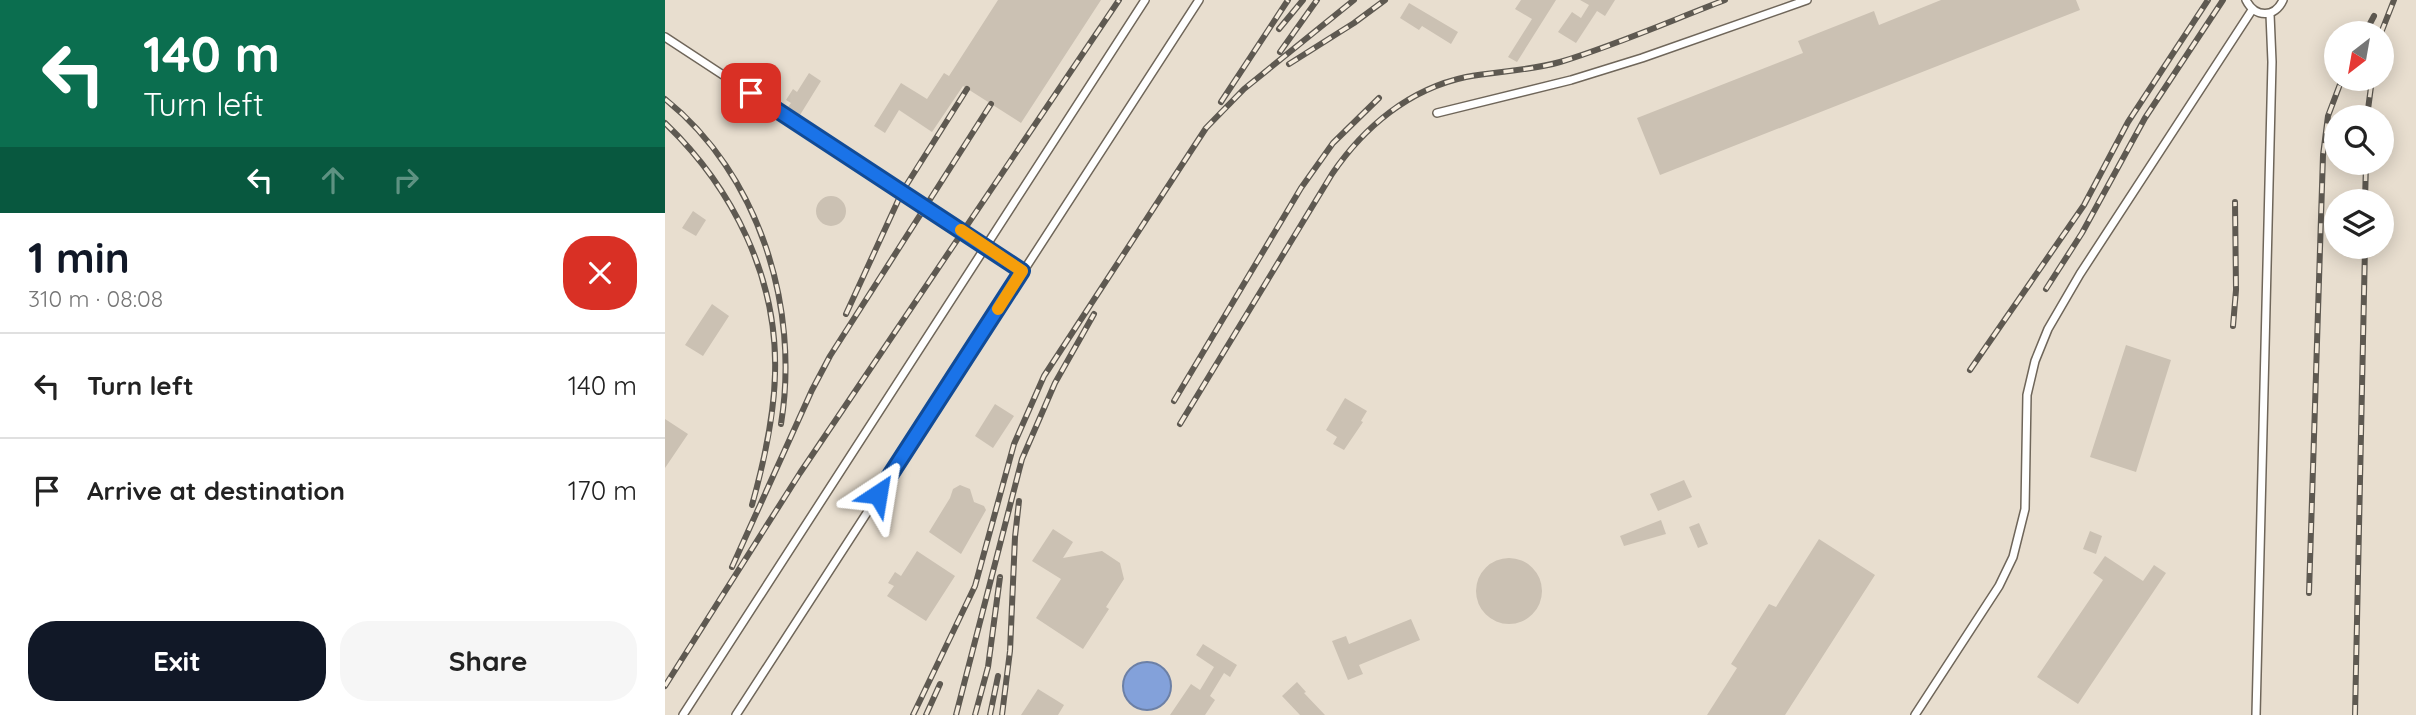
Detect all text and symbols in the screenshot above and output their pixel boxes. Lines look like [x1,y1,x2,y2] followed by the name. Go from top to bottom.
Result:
[2324,21,2394,91] north arrow
[2324,21,2394,259] map controls
[143,23,280,84] text: 140 m
[28,28,119,119] icon: left
[721,63,781,123] pin
[732,74,770,112] icon: arrive
[143,84,264,124] text: Turn left
[2324,105,2394,175] button: search
[241,161,279,199] icon: left
[314,161,352,199] icon: ahead
[387,161,425,199] icon: right
[2324,189,2394,259] button: layers
[28,231,130,284] text: 1 min
[563,236,637,310] button: close
[28,284,163,313] text: 310 m · 08:08
[28,367,66,405] icon: left
[87,369,194,402] text: Turn left
[568,369,637,402] text: 140 m
[841,457,915,531] position arrow
[28,472,66,510] icon: arrive
[87,474,345,507] text: Arrive at destination
[568,474,637,507] text: 170 m
[28,621,326,701] button: Exit
[340,621,637,701] button: Share

